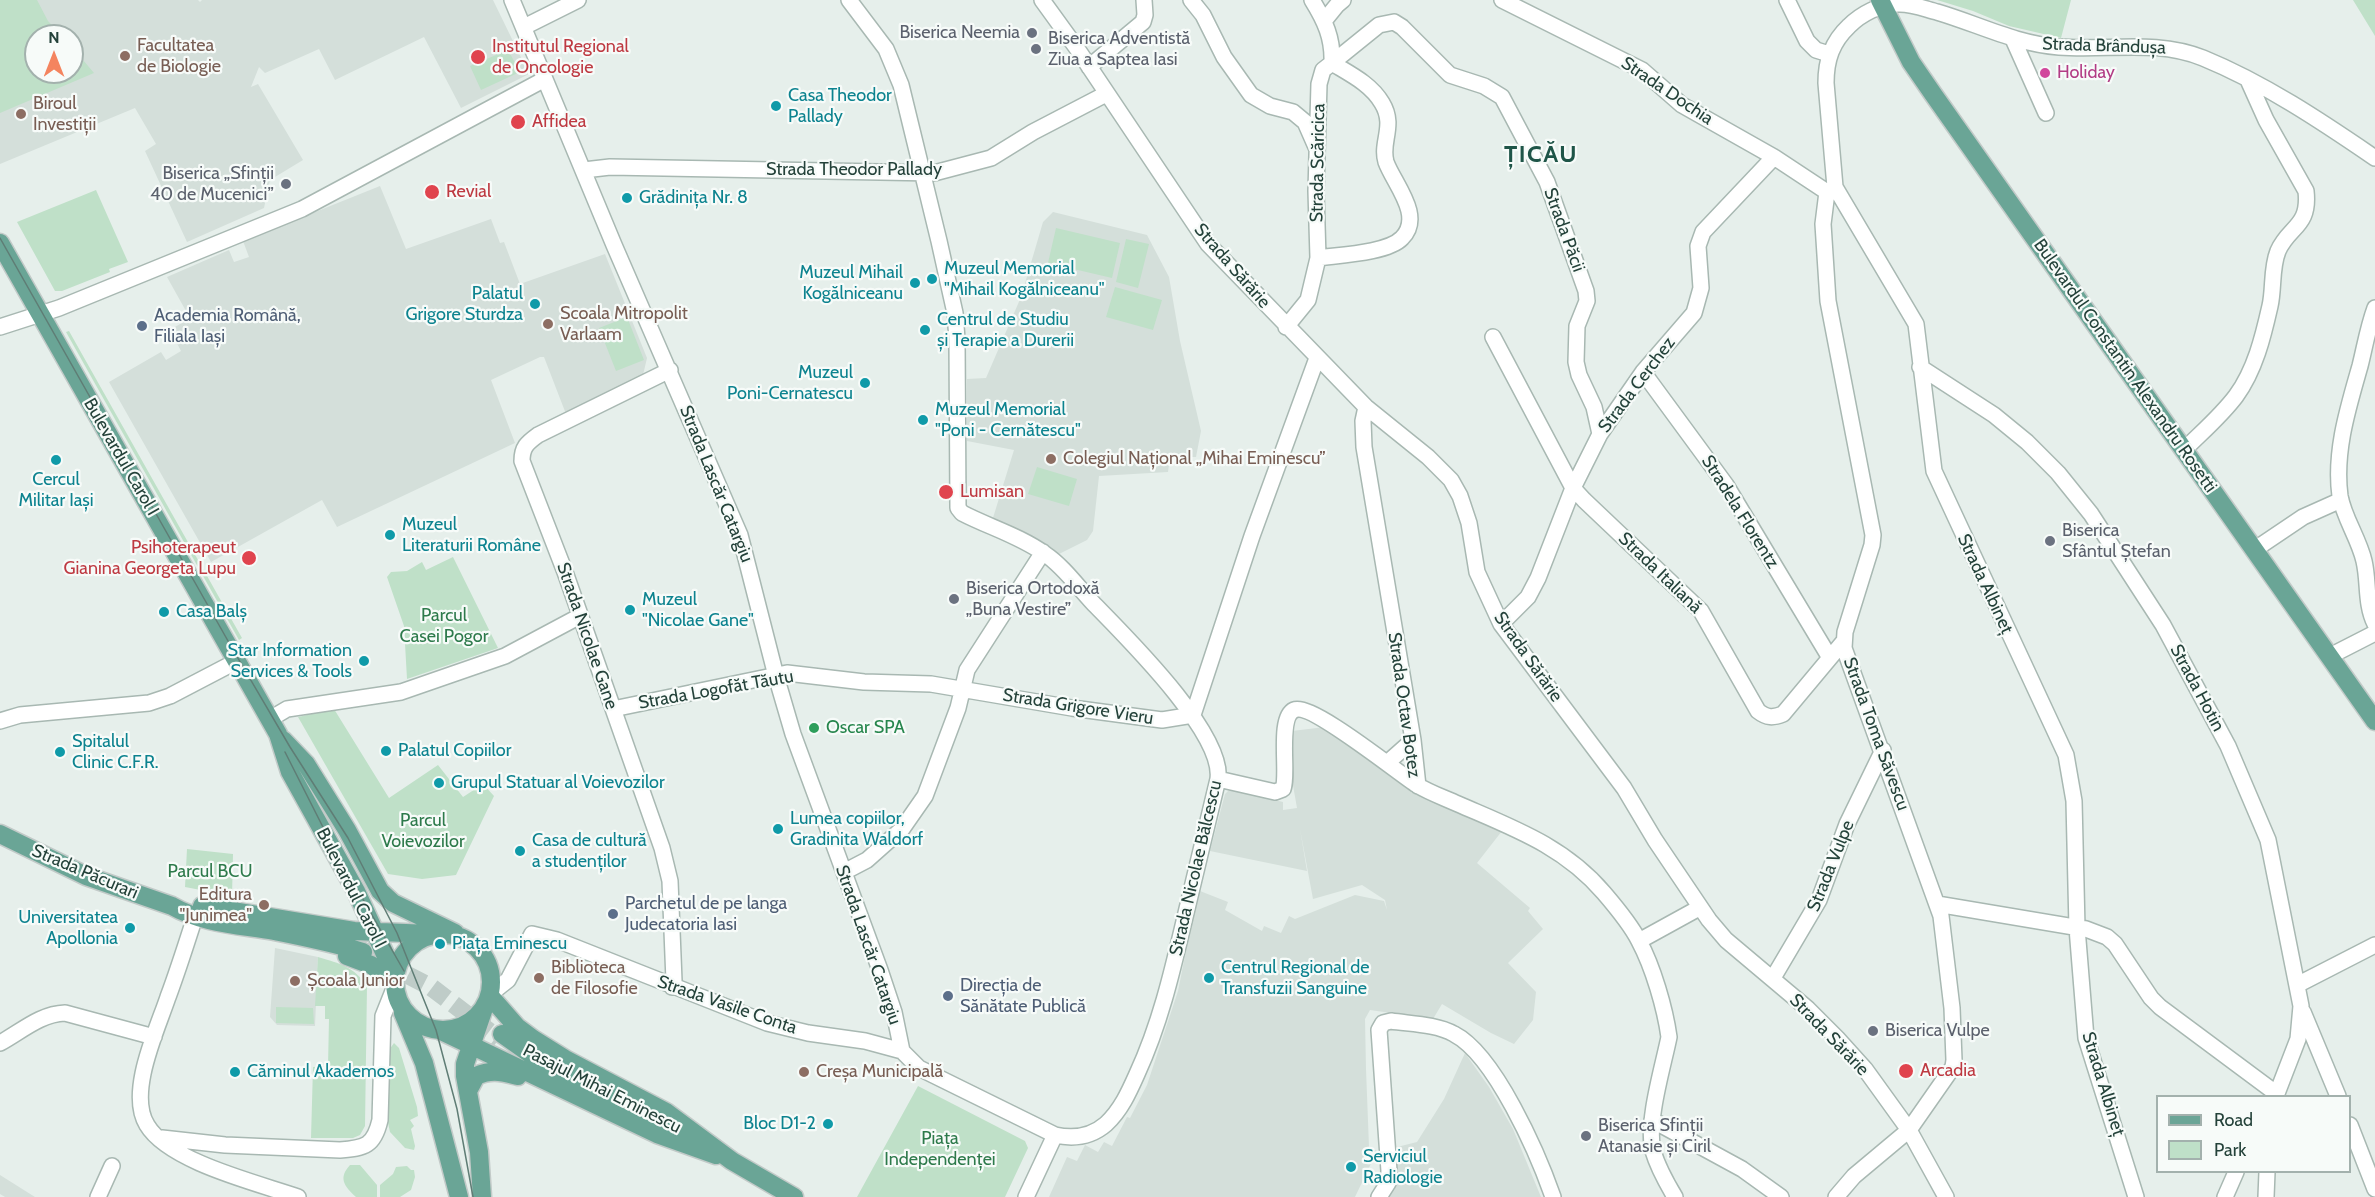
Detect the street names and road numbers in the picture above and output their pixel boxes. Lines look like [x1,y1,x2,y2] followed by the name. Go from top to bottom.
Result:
[2042,33,2166,59] street label: Strada Brândușa
[1617,52,1717,130] street label: Strada Dochia
[1306,103,1330,223] street label: Strada Scăricica
[766,159,942,181] street label: Strada Theodor Pallady
[1539,185,1589,275] street label: Strada Păcii
[1189,219,1275,313] street label: Strada Sărărie
[2029,235,2221,497] street label: Bulevardul Constantin Alexandru Rosetti
[1594,333,1680,437] street label: Strada Cerchez
[79,394,163,520] street label: Bulevardul Carol I
[675,402,757,566] street label: Strada Lascăr Catargiu
[1697,451,1783,573] street label: Stradela Florentz
[1614,528,1706,618] street label: Strada Italiană
[1952,531,2018,637] street label: Strada Albineț
[552,560,622,712] street label: Strada Nicolae Gane
[1489,608,1567,706] street label: Strada Sărărie
[1383,631,1425,779] street label: Strada Octav Botez
[2165,641,2229,735] street label: Strada Hotin
[1838,654,1914,814] street label: Strada Toma Săvescu
[637,666,795,714] street label: Strada Logofăt Tăutu
[1001,684,1155,730] street label: Strada Grigore Vieru
[1165,778,1227,958] street label: Strada Nicolae Bălcescu
[1803,817,1859,915] street label: Strada Vulpe
[311,824,391,952] street label: Bulevardul Carol I
[29,840,141,904] street label: Strada Păcurari
[831,862,905,1028] street label: Strada Lascăr Catargiu
[654,971,800,1039] street label: Strada Vasile Conta
[1785,990,1873,1080] street label: Strada Sărărie
[2077,1029,2129,1139] street label: Strada Albineț
[519,1040,685,1138] street label: Pasajul Mihai Eminescu

